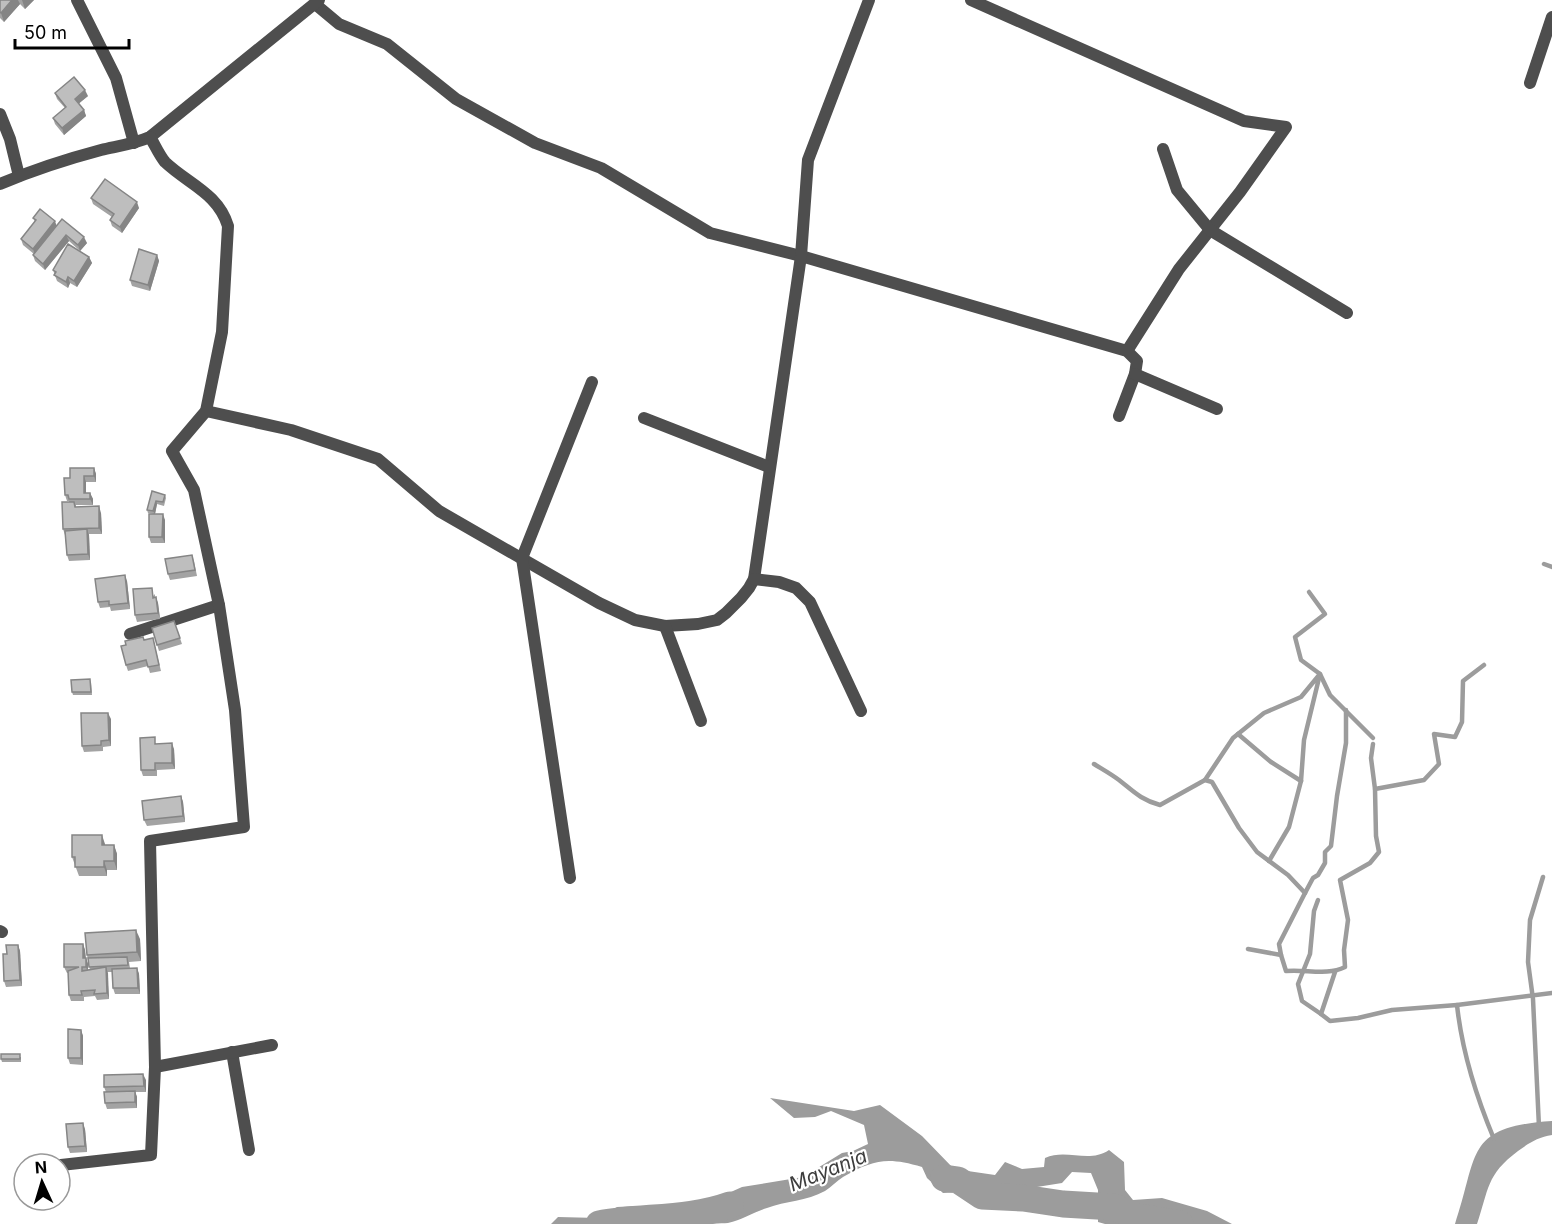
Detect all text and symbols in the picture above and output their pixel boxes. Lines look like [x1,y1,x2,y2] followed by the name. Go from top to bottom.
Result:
[15,12,129,50] scale bar
[24,22,67,43] text: 50 m
[785,1143,871,1197] water label: Mayanja
[12,1152,72,1212] north arrow
[34,1157,48,1177] text: N

